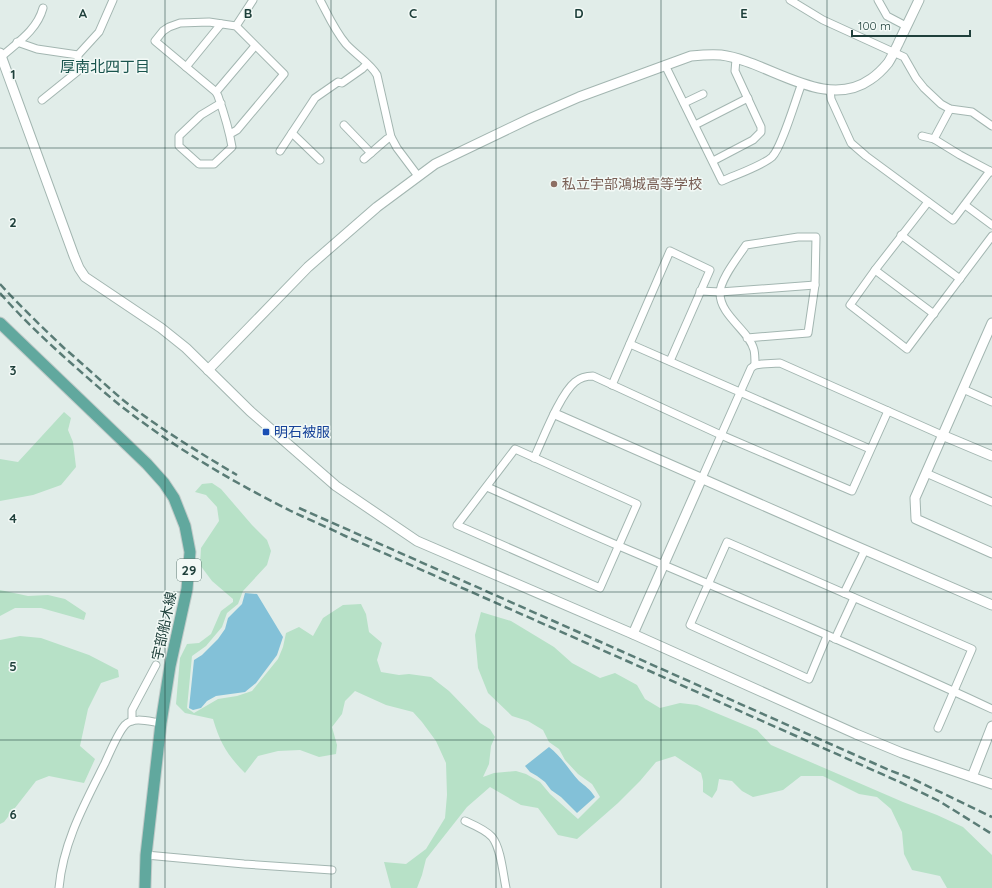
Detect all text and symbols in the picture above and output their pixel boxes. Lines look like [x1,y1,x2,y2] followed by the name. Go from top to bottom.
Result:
[79,5,88,21] text: A
[244,5,252,21] text: B
[409,5,417,21] text: C
[574,5,584,21] text: D
[740,5,748,21] text: E
[852,12,970,38] scale bar
[858,18,891,33] text: 100 m
[60,57,150,76] district label: 厚南北四丁目
[10,66,16,82] text: 1
[562,175,702,193] place label: 私立宇部鴻城高等学校
[549,179,559,189] marker: 私立宇部鴻城高等学校
[9,214,17,230] text: 2
[10,362,17,378] text: 3
[274,423,330,441] place label: 明石被服
[261,427,271,437] marker: 明石被服
[9,510,17,526] text: 4
[177,559,201,581] road number: 29
[148,590,180,662] street label: 宇部船木線
[9,658,17,674] text: 5
[9,806,17,822] text: 6

